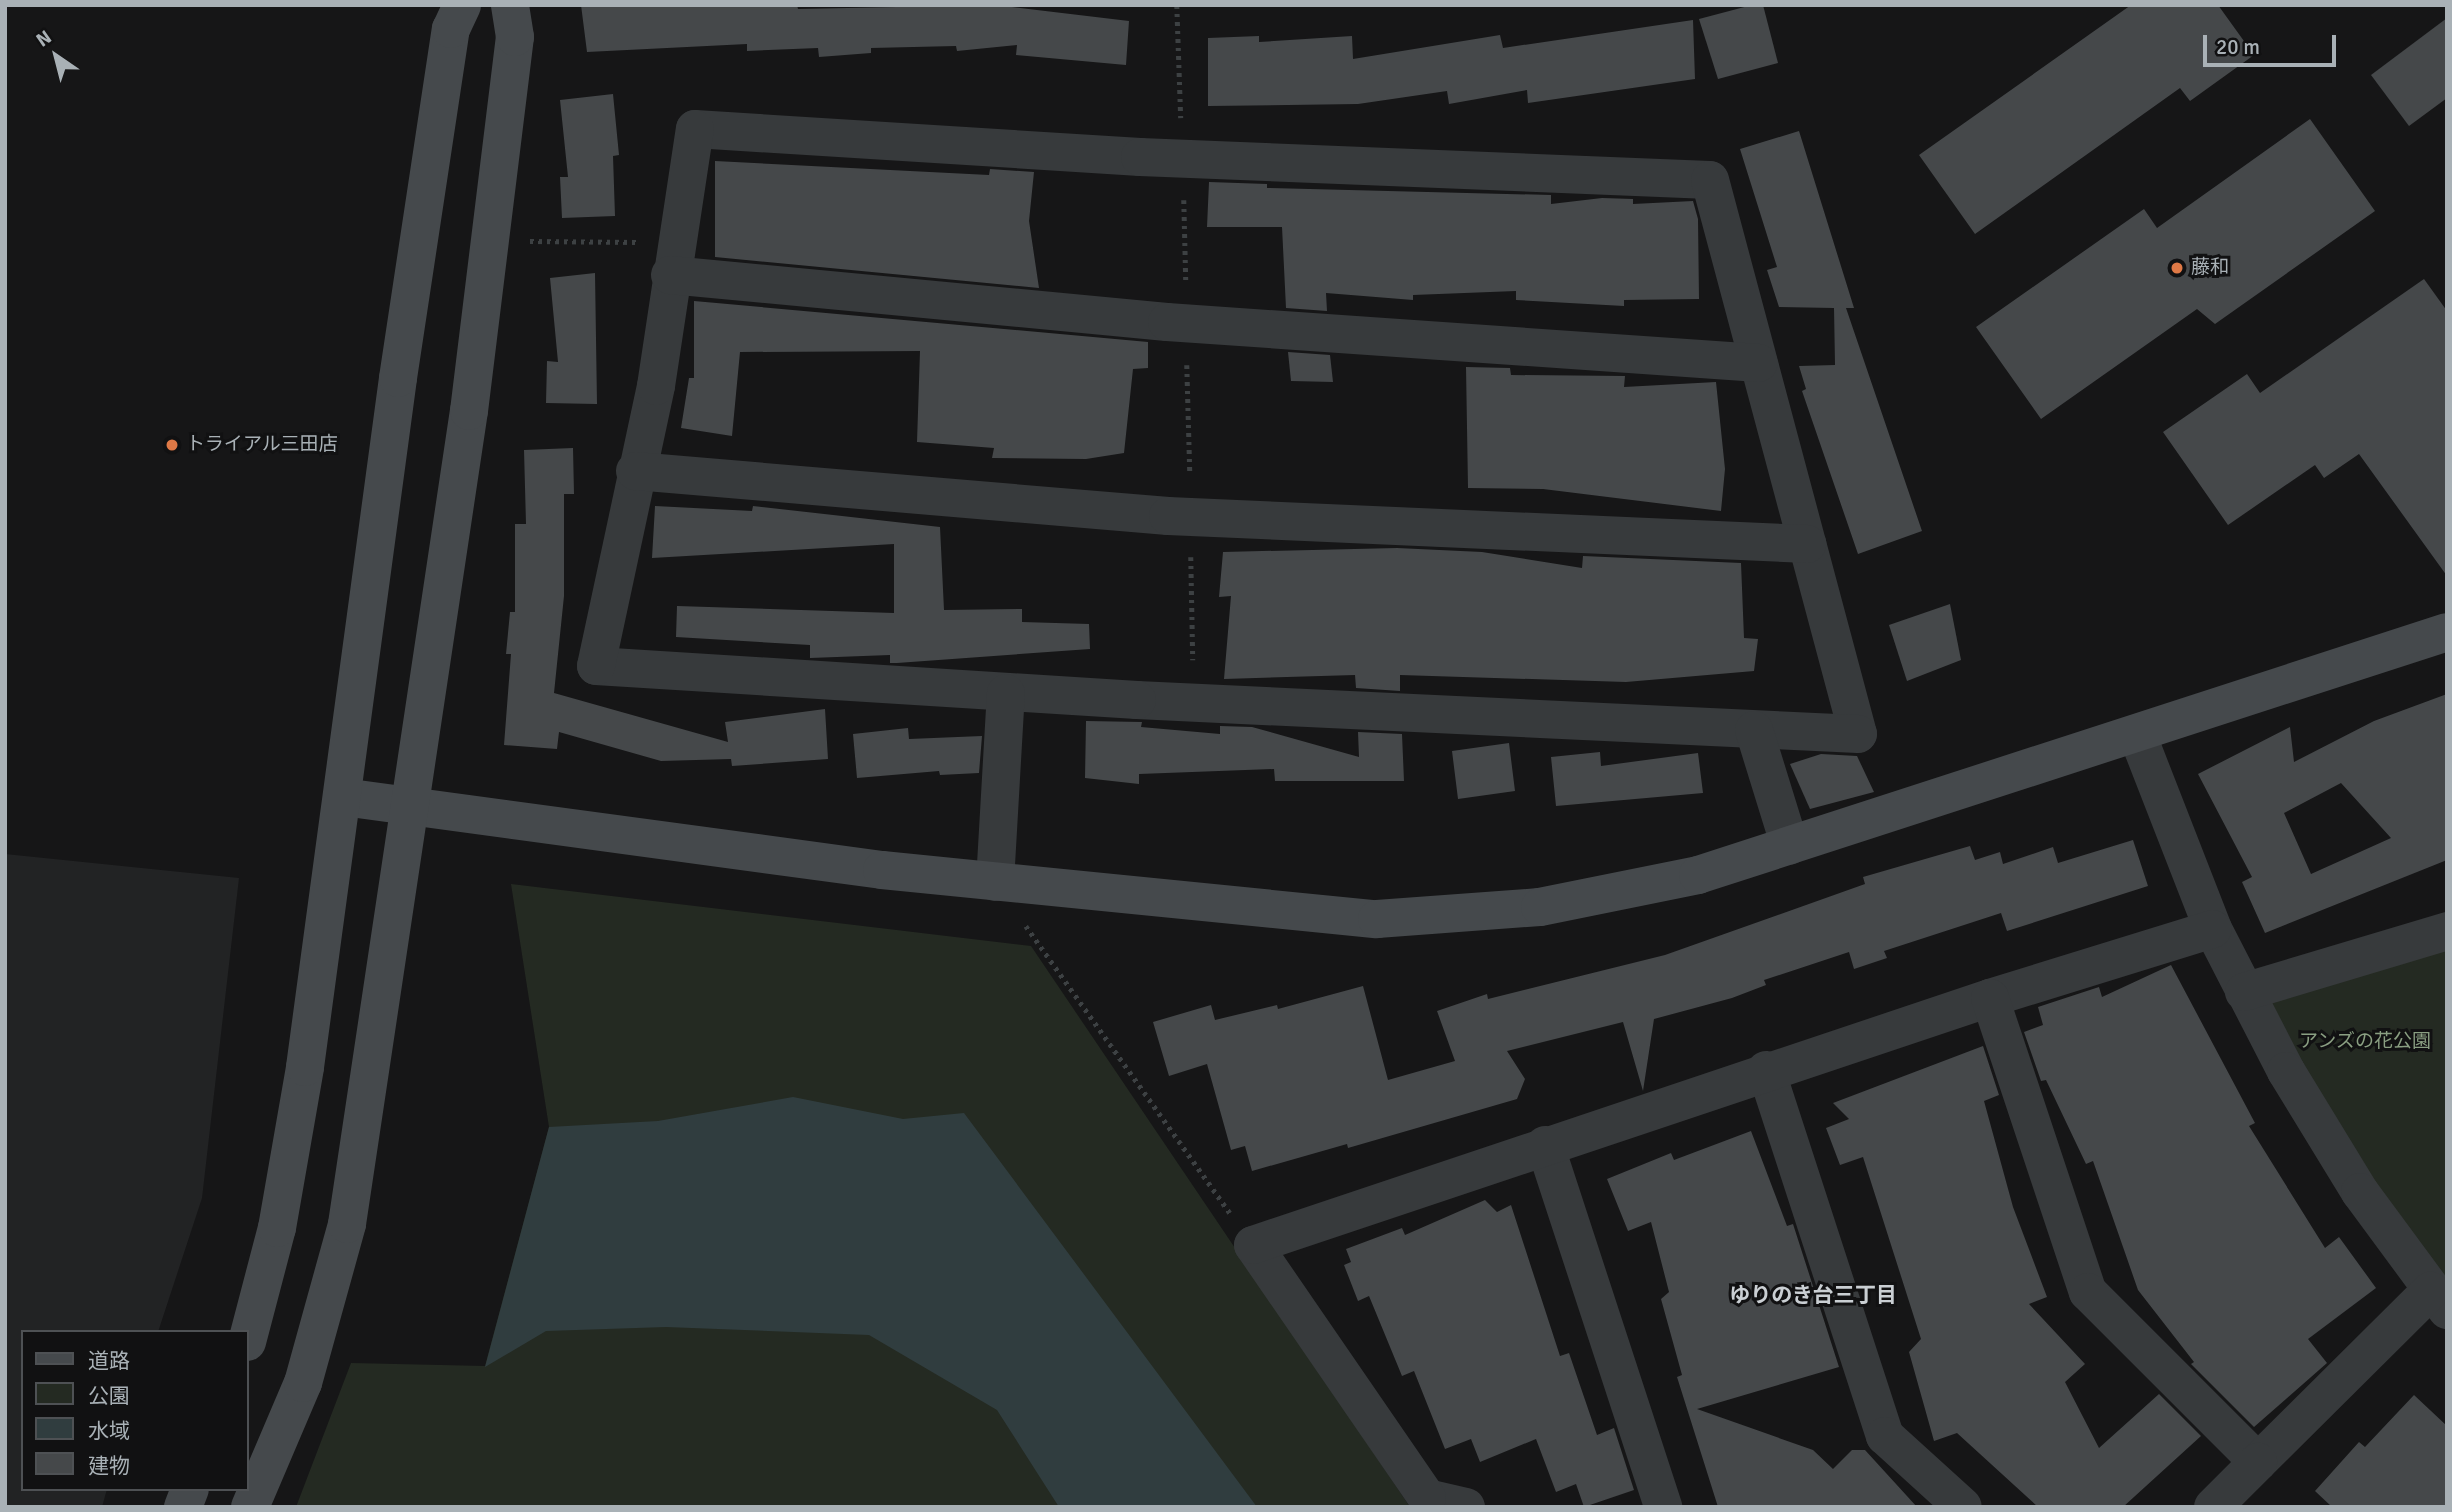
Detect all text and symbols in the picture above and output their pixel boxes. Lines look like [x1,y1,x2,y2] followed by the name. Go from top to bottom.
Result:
[21,21,91,91] north arrow
[2207,21,2340,65] scale bar
[32,25,56,52] text: N
[2216,34,2260,60] text: 20 m
[2191,257,2229,279] place label: 藤和
[2169,260,2185,276] marker: 藤和
[186,434,338,456] place label: トライアル三田店
[164,437,180,453] marker: トライアル三田店
[2299,1031,2431,1053] park label: アンズの花公園
[1729,1282,1897,1308] district label: ゆりのき台三丁目
[21,1330,248,1491] legend
[88,1348,130,1374] text: 道路
[88,1383,130,1409] text: 公園
[88,1418,130,1444] text: 水域
[88,1453,130,1479] text: 建物

